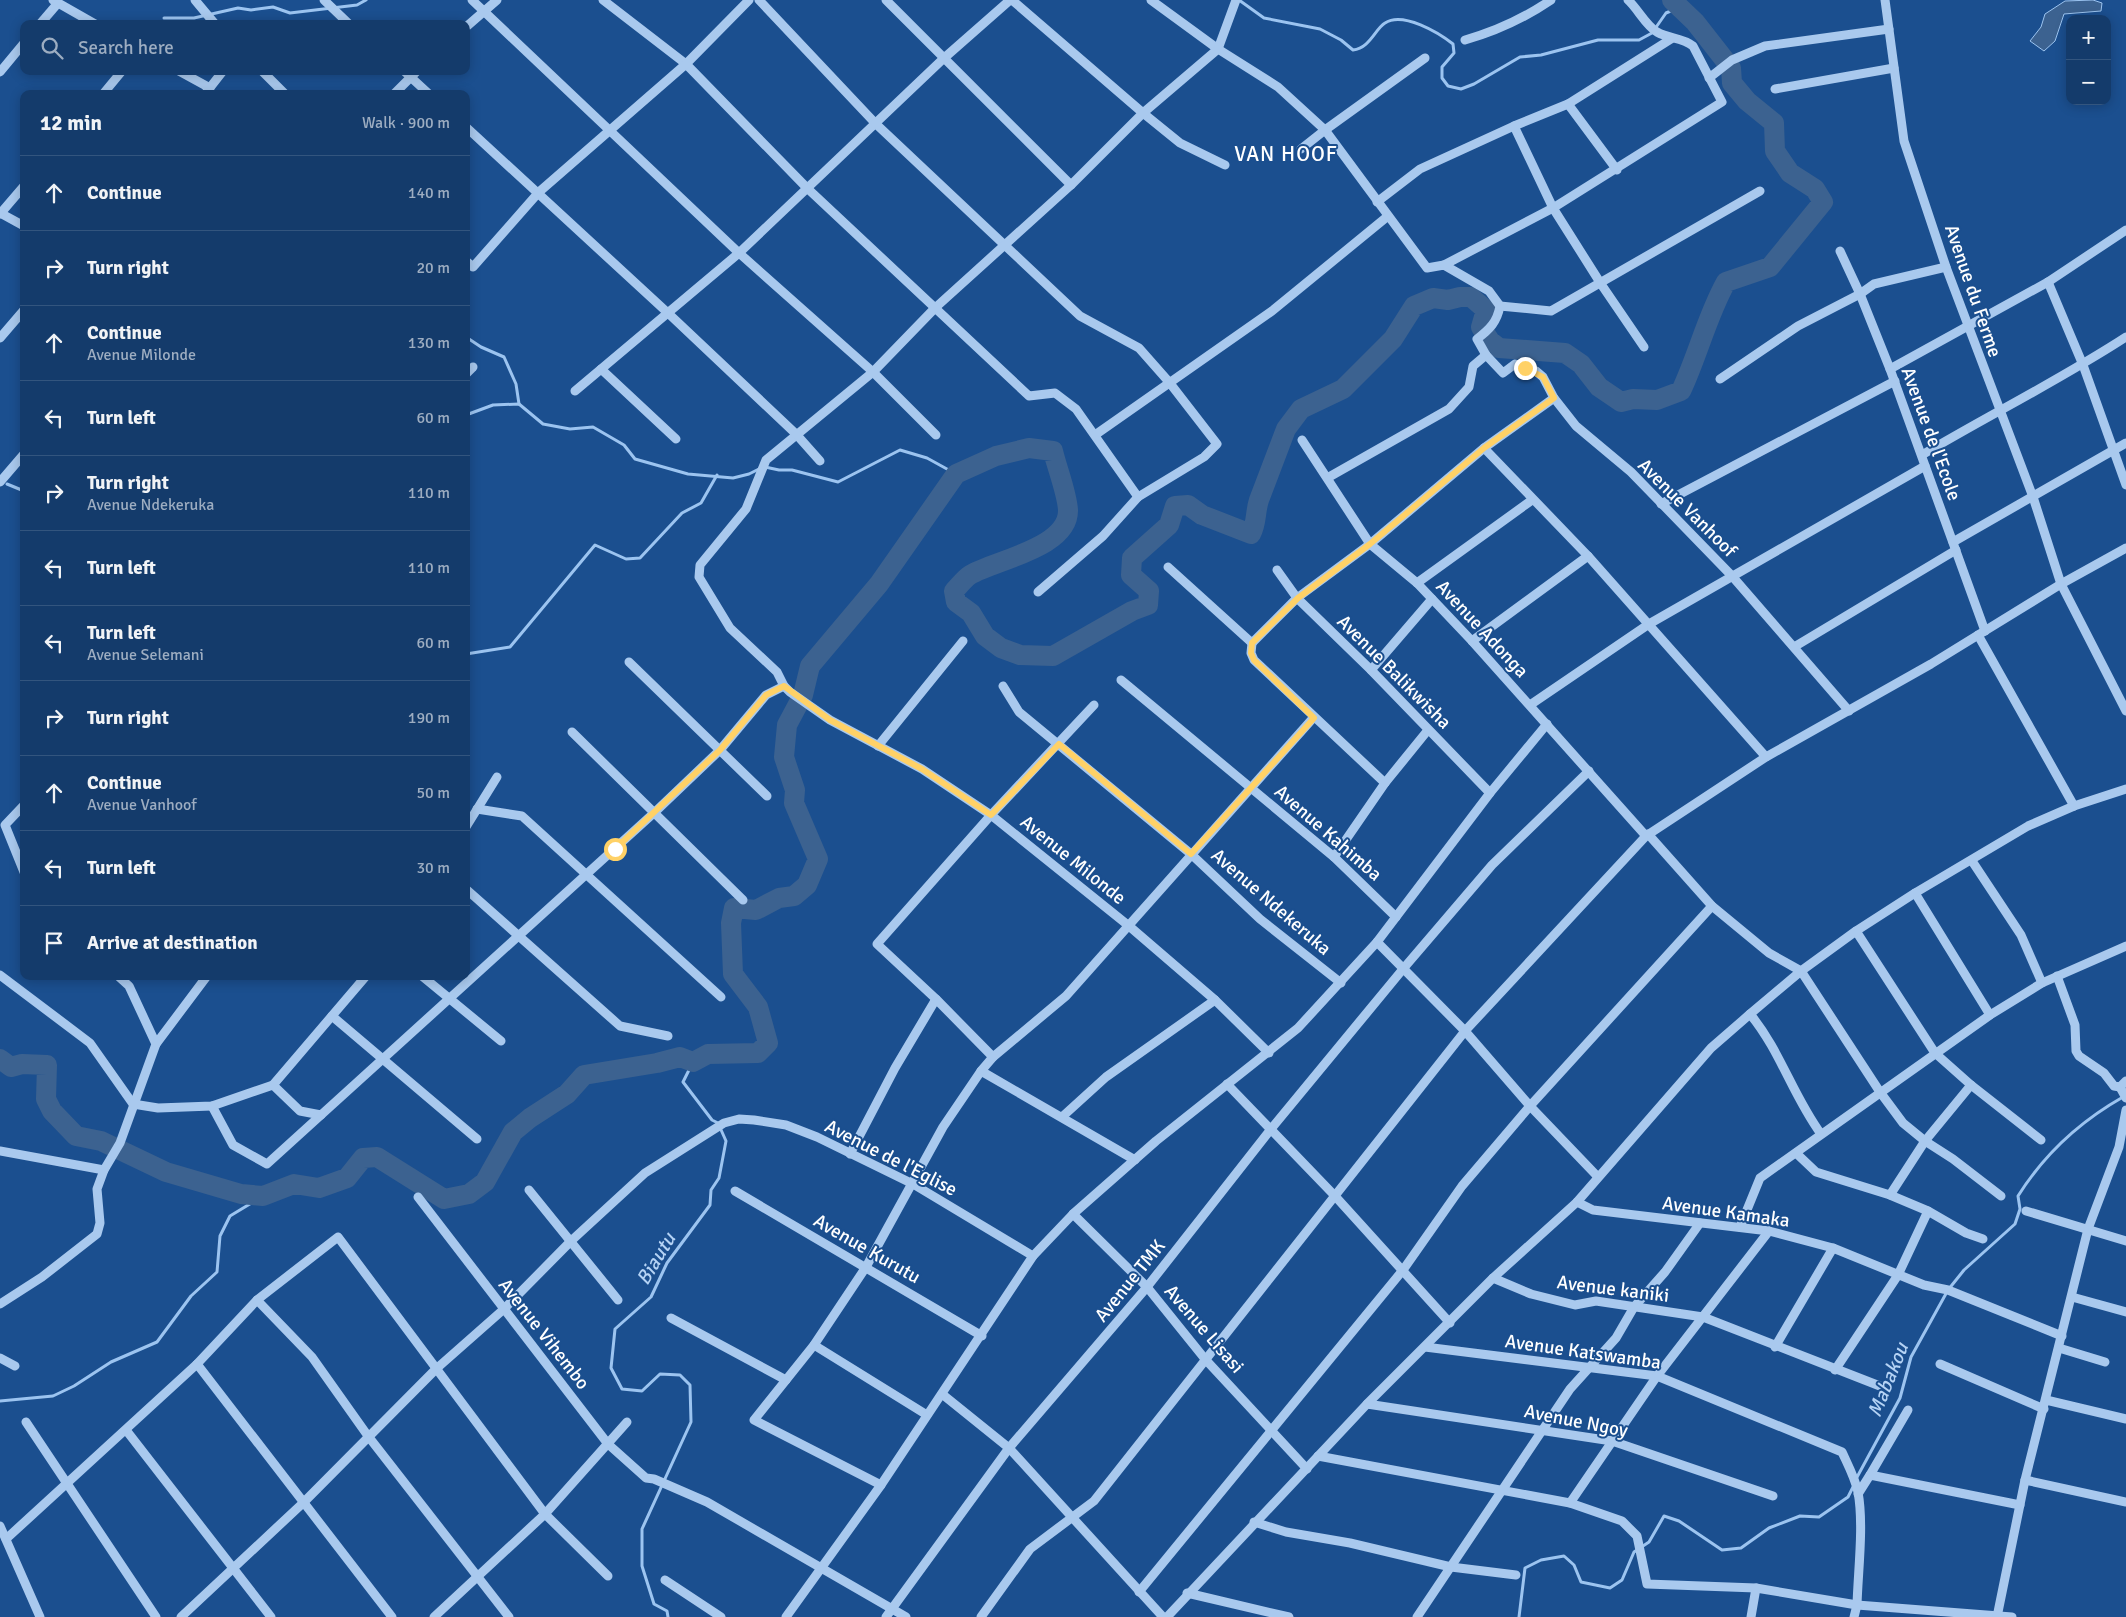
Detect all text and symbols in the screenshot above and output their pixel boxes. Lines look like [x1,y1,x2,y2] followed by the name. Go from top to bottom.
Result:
[2066,15,2111,105] map controls
[2066,15,2111,60] button: +
[20,20,470,75] search box
[38,34,66,62] icon: search
[78,36,174,60] text: Search here
[2066,60,2111,105] button: −
[40,110,102,136] text: 12 min
[362,113,450,133] text: Walk · 900 m
[1234,141,1338,167] district label: VAN HOOF
[40,179,68,207] icon: ahead
[87,181,162,205] text: Continue
[408,183,450,203] text: 140 m
[1939,221,2007,361] street label: Avenue du Ferme
[40,254,68,282] icon: right
[87,256,169,280] text: Turn right
[416,258,450,278] text: 20 m
[87,321,162,345] text: Continue
[40,329,68,357] icon: ahead
[408,333,450,353] text: 130 m
[87,345,196,365] text: Avenue Milonde
[1514,357,1537,380] route end
[1896,364,1966,504] street label: Avenue de l'Ecole
[40,404,68,432] icon: left
[87,406,156,430] text: Turn left
[416,408,450,428] text: 60 m
[1633,454,1743,564] street label: Avenue Vanhoof
[87,471,169,495] text: Turn right
[40,479,68,507] icon: right
[408,483,450,503] text: 110 m
[87,495,214,515] text: Avenue Ndekeruka
[40,554,68,582] icon: left
[87,556,156,580] text: Turn left
[408,558,450,578] text: 110 m
[1431,575,1533,683] street label: Avenue Adonga
[1332,610,1456,734] street label: Avenue Balikwisha
[87,621,156,645] text: Turn left
[40,629,68,657] icon: left
[416,633,450,653] text: 60 m
[87,645,204,665] text: Avenue Selemani
[40,704,68,732] icon: right
[87,706,169,730] text: Turn right
[408,708,450,728] text: 190 m
[87,771,162,795] text: Continue
[40,779,68,807] icon: ahead
[1269,780,1387,886] street label: Avenue Kahimba
[416,783,450,803] text: 50 m
[87,795,197,815] text: Avenue Vanhoof
[1015,810,1131,910] street label: Avenue Milonde
[604,838,627,861] route start
[1206,843,1336,961] street label: Avenue Ndekeruka
[40,854,68,882] icon: left
[87,856,156,880] text: Turn left
[416,858,450,878] text: 30 m
[40,929,68,957] icon: arrive
[87,931,258,955] text: Arrive at destination
[821,1114,961,1202] street label: Avenue de l'Eglise
[1661,1191,1791,1233] street label: Avenue Kamaka
[809,1209,925,1289] street label: Avenue Kurutu
[631,1227,682,1290] water label: Biautu
[1089,1234,1171,1327] street label: Avenue TMK
[1556,1270,1670,1308] street label: Avenue kaniki
[493,1274,595,1395] street label: Avenue Vihembo
[1159,1280,1249,1378] street label: Avenue Lisasi
[1503,1329,1663,1375] street label: Avenue Katswamba
[1862,1338,1915,1421] water label: Mabakou
[1522,1399,1630,1443] street label: Avenue Ngoy

